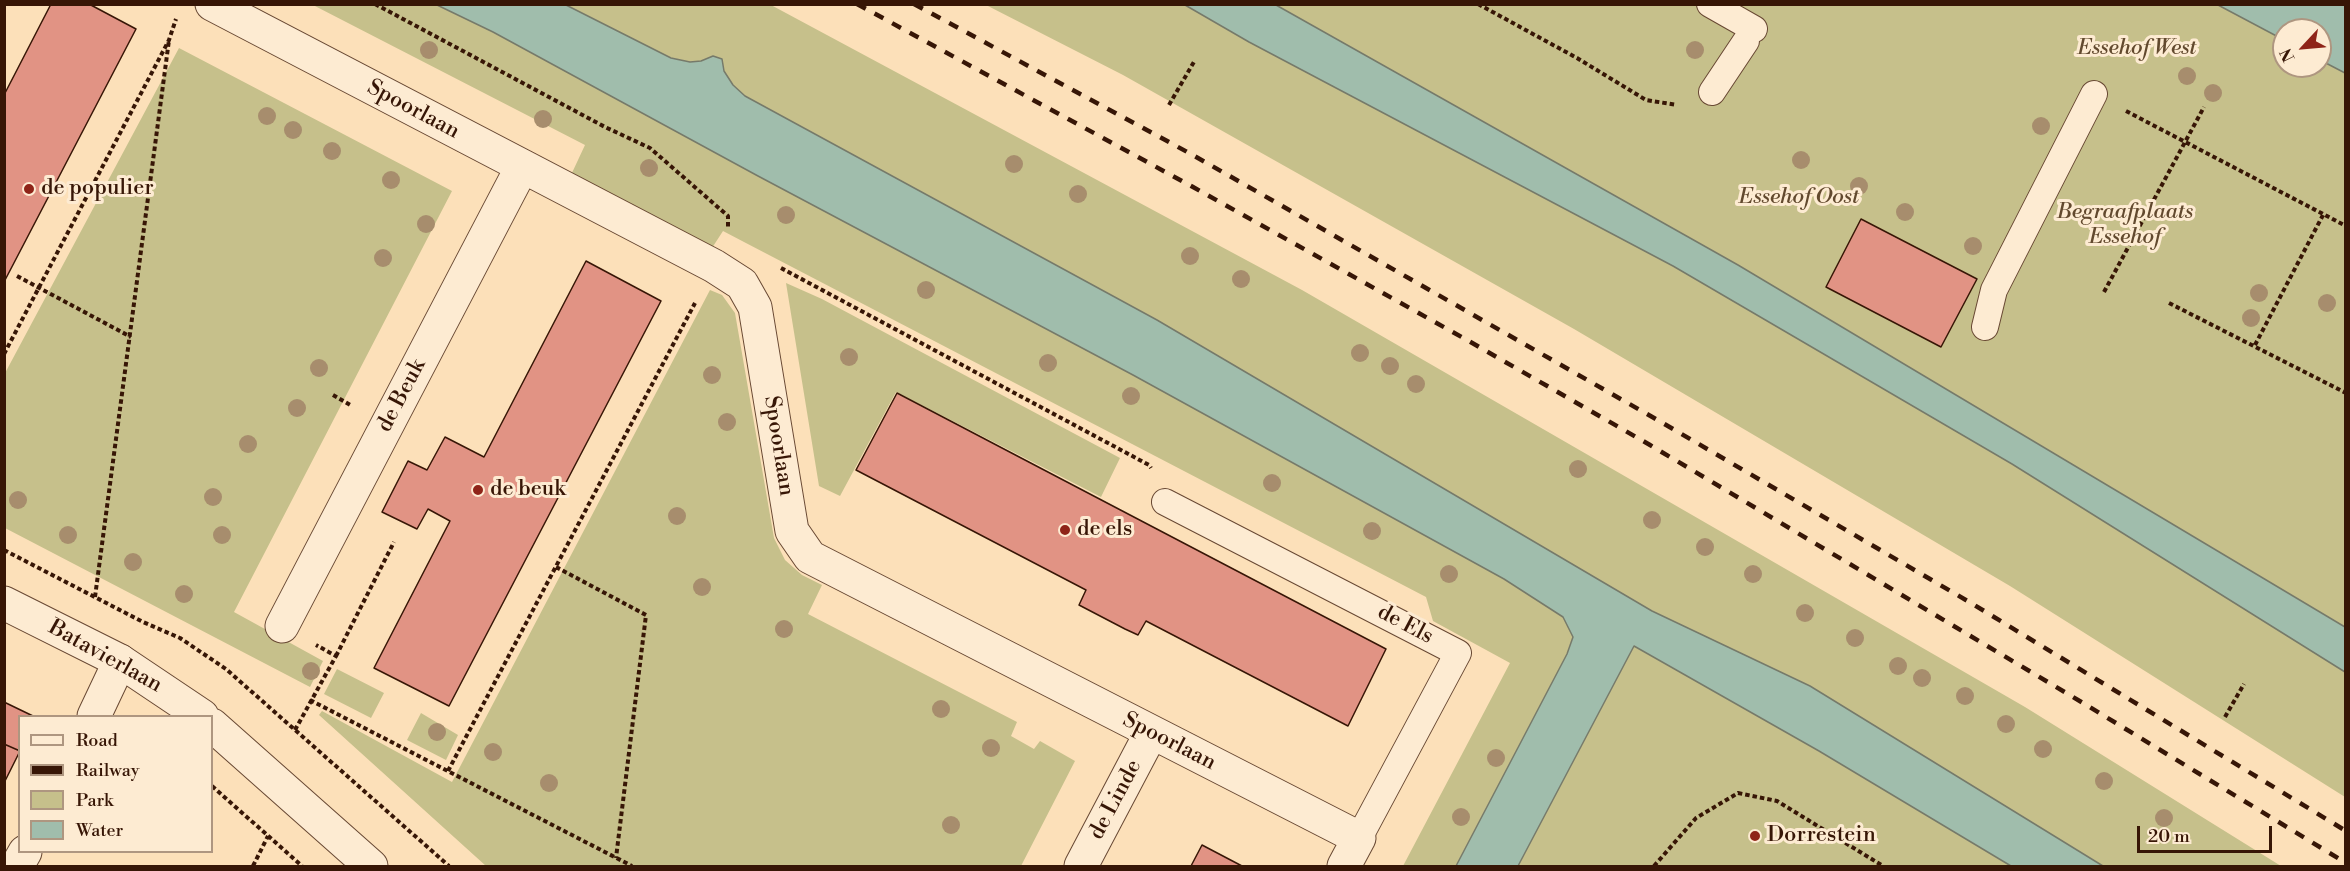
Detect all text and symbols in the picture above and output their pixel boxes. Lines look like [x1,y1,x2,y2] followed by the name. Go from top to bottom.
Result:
[2272,18,2332,78] north arrow
[2077,36,2197,62] park label: Essehof West
[2276,45,2299,65] text: N
[362,75,464,145] street label: Spoorlaan
[41,176,154,202] place label: de populier
[22,182,36,196] marker: de populier
[1739,185,1859,211] park label: Essehof Oost
[2057,200,2193,252] park label: Begraafplaats Essehof
[372,355,432,437] street label: de Beuk
[757,394,799,498] street label: Spoorlaan
[490,477,566,503] place label: de beuk
[471,483,485,497] marker: de beuk
[1077,517,1132,543] place label: de els
[1058,523,1072,537] marker: de els
[1373,599,1437,651] street label: de Els
[43,615,167,699] street label: Batavierlaan
[1118,707,1220,777] street label: Spoorlaan
[18,715,213,853] legend
[76,729,118,752] text: Road
[1084,756,1148,844] street label: de Linde
[76,759,139,782] text: Railway
[76,789,113,812] text: Park
[2140,814,2275,852] scale bar
[76,819,123,842] text: Water
[1767,823,1876,849] place label: Dorrestein
[2148,825,2190,848] text: 20 m
[1748,829,1762,843] marker: Dorrestein

